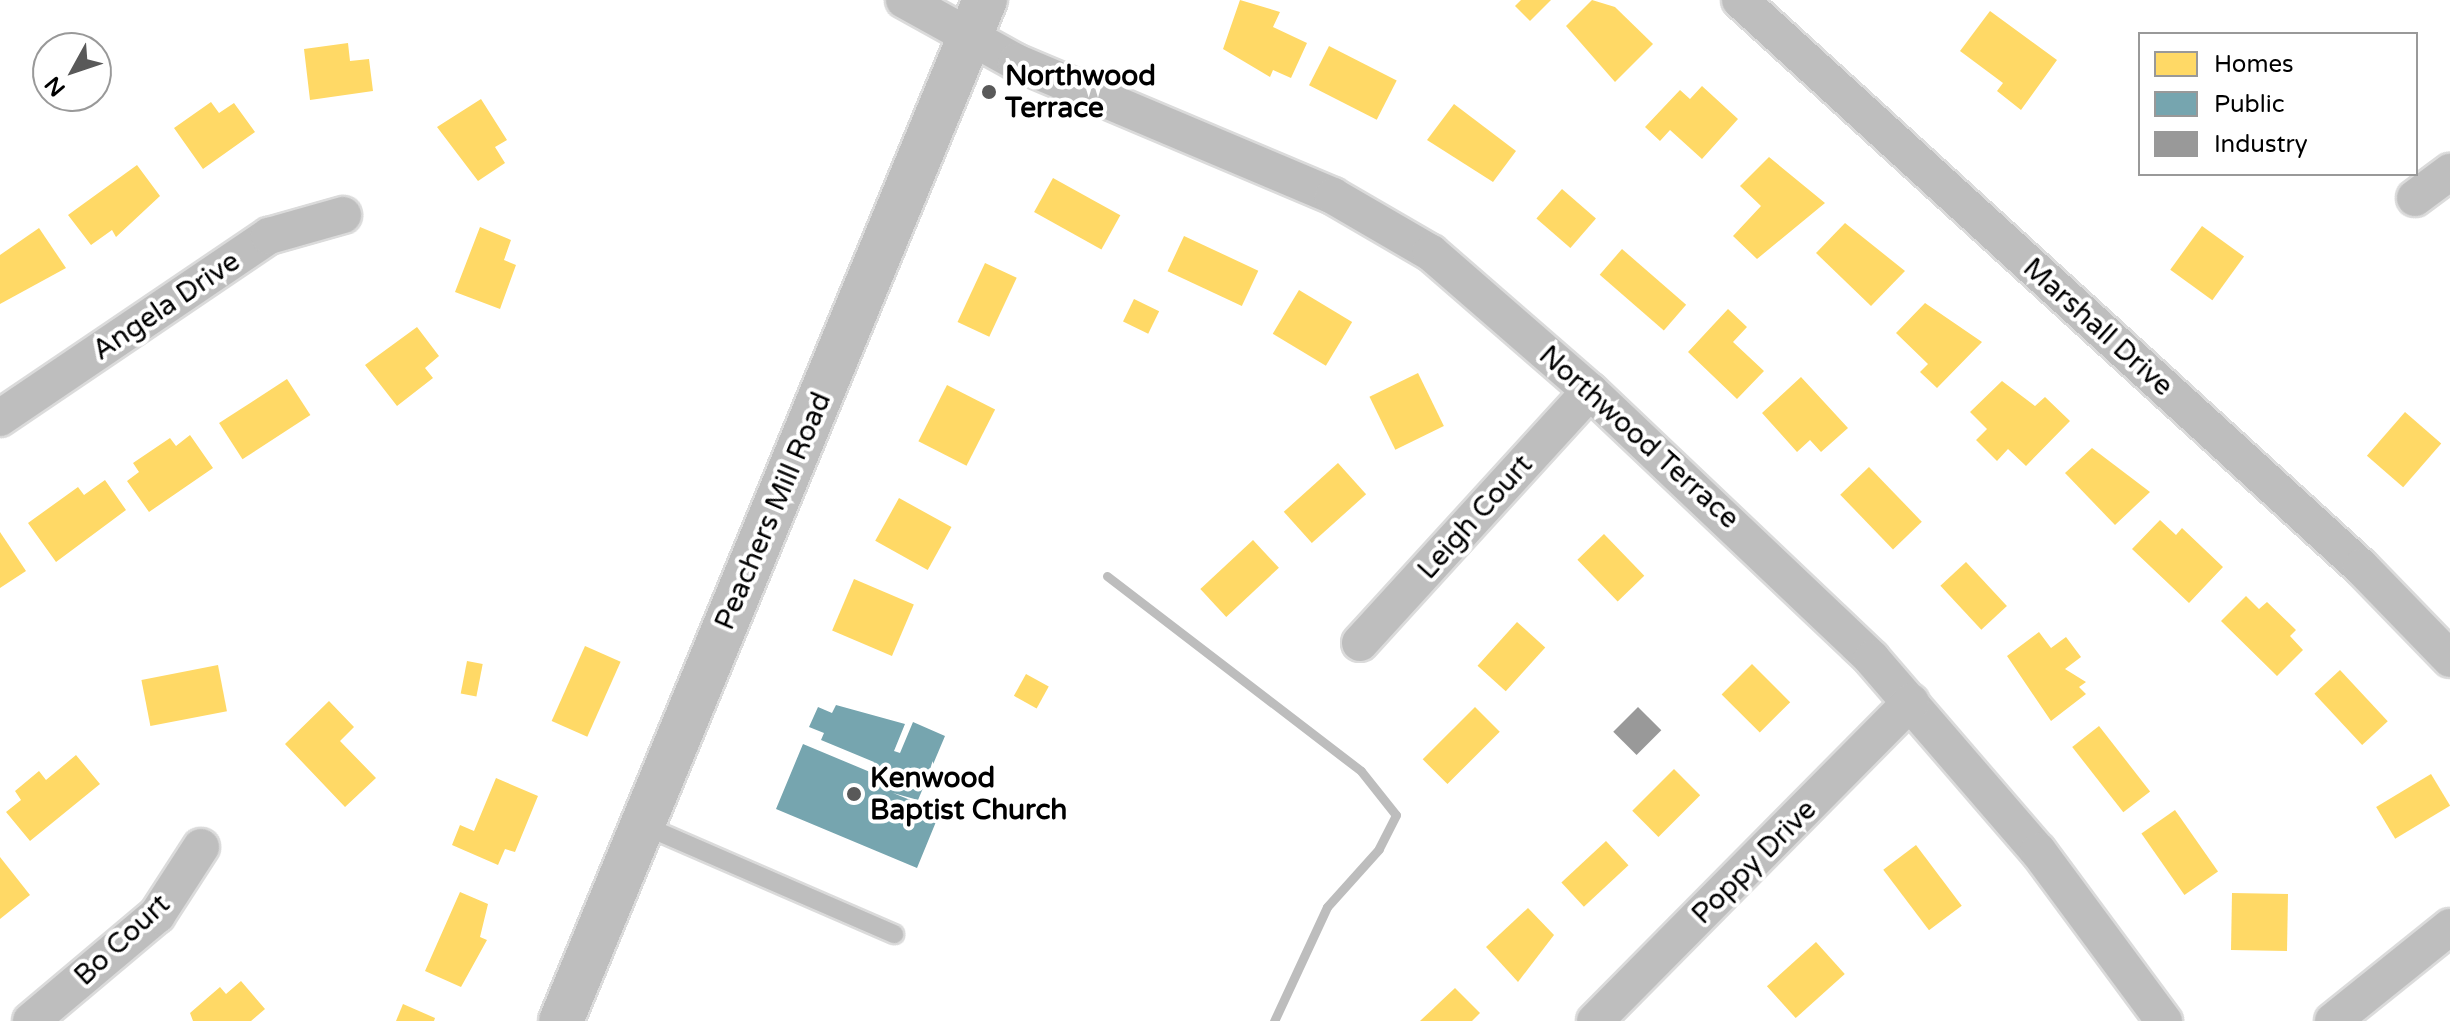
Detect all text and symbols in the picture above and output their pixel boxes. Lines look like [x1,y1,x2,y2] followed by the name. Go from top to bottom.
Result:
[32,32,112,112] north arrow
[2138,32,2418,176] legend
[2214,50,2294,79] text: Homes
[1005,59,1156,125] place label: Northwood Terrace
[40,71,71,101] text: N
[980,83,998,101] marker: Northwood Terrace
[2214,90,2284,119] text: Public
[2214,130,2308,159] text: Industry
[86,244,246,368] street label: Angela Drive
[2016,251,2180,403] street label: Marshall Drive
[1532,338,1746,536] street label: Northwood Terrace
[708,387,838,635] street label: Peachers Mill Road
[1411,448,1539,586] street label: Leigh Court
[870,761,1067,827] place label: Kenwood Baptist Church
[845,785,863,803] marker: Kenwood Baptist Church
[1685,793,1823,931] street label: Poppy Drive
[67,887,177,993] street label: Bo Court

